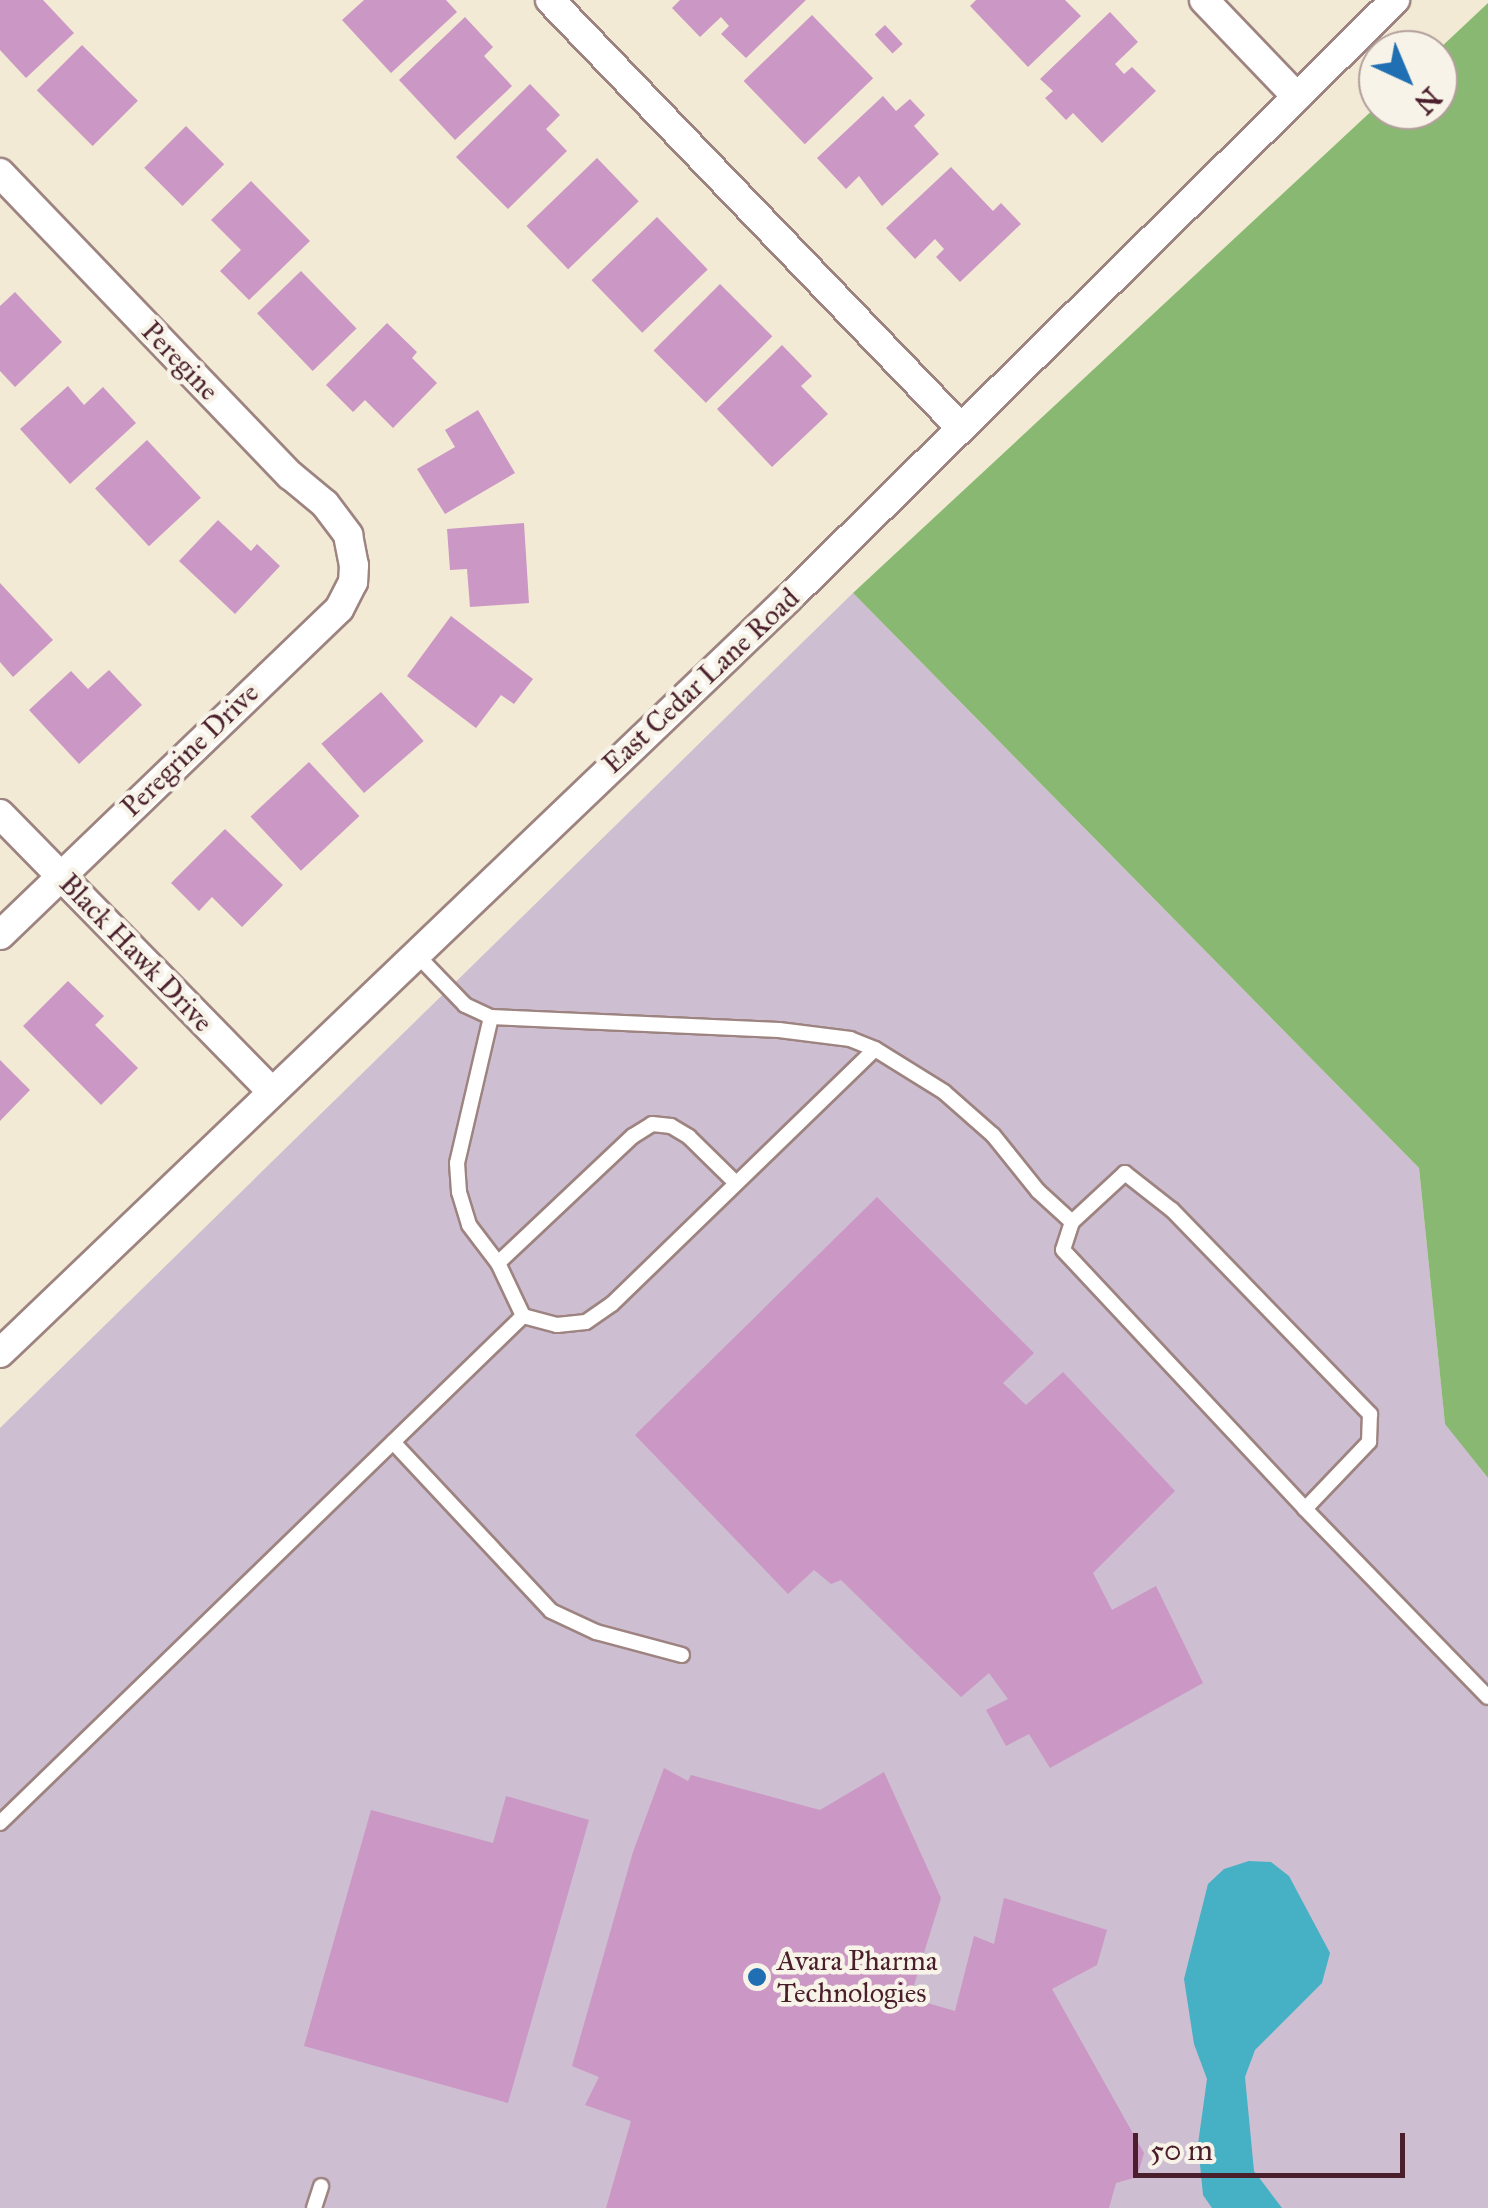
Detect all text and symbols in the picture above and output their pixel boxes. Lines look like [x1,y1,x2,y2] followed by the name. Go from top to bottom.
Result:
[1358,30,1458,130] north arrow
[1407,80,1448,121] text: N
[134,315,226,407] street label: Peregine
[596,581,806,781] street label: East Cedar Lane Road
[114,676,266,824] street label: Peregrine Drive
[52,867,220,1039] street label: Black Hawk Drive
[777,1944,938,2010] place label: Avara Pharma Technologies
[746,1966,768,1988] marker: Avara Pharma Technologies
[1138,2113,1410,2175] scale bar
[1150,2132,1213,2168] text: 50 m

